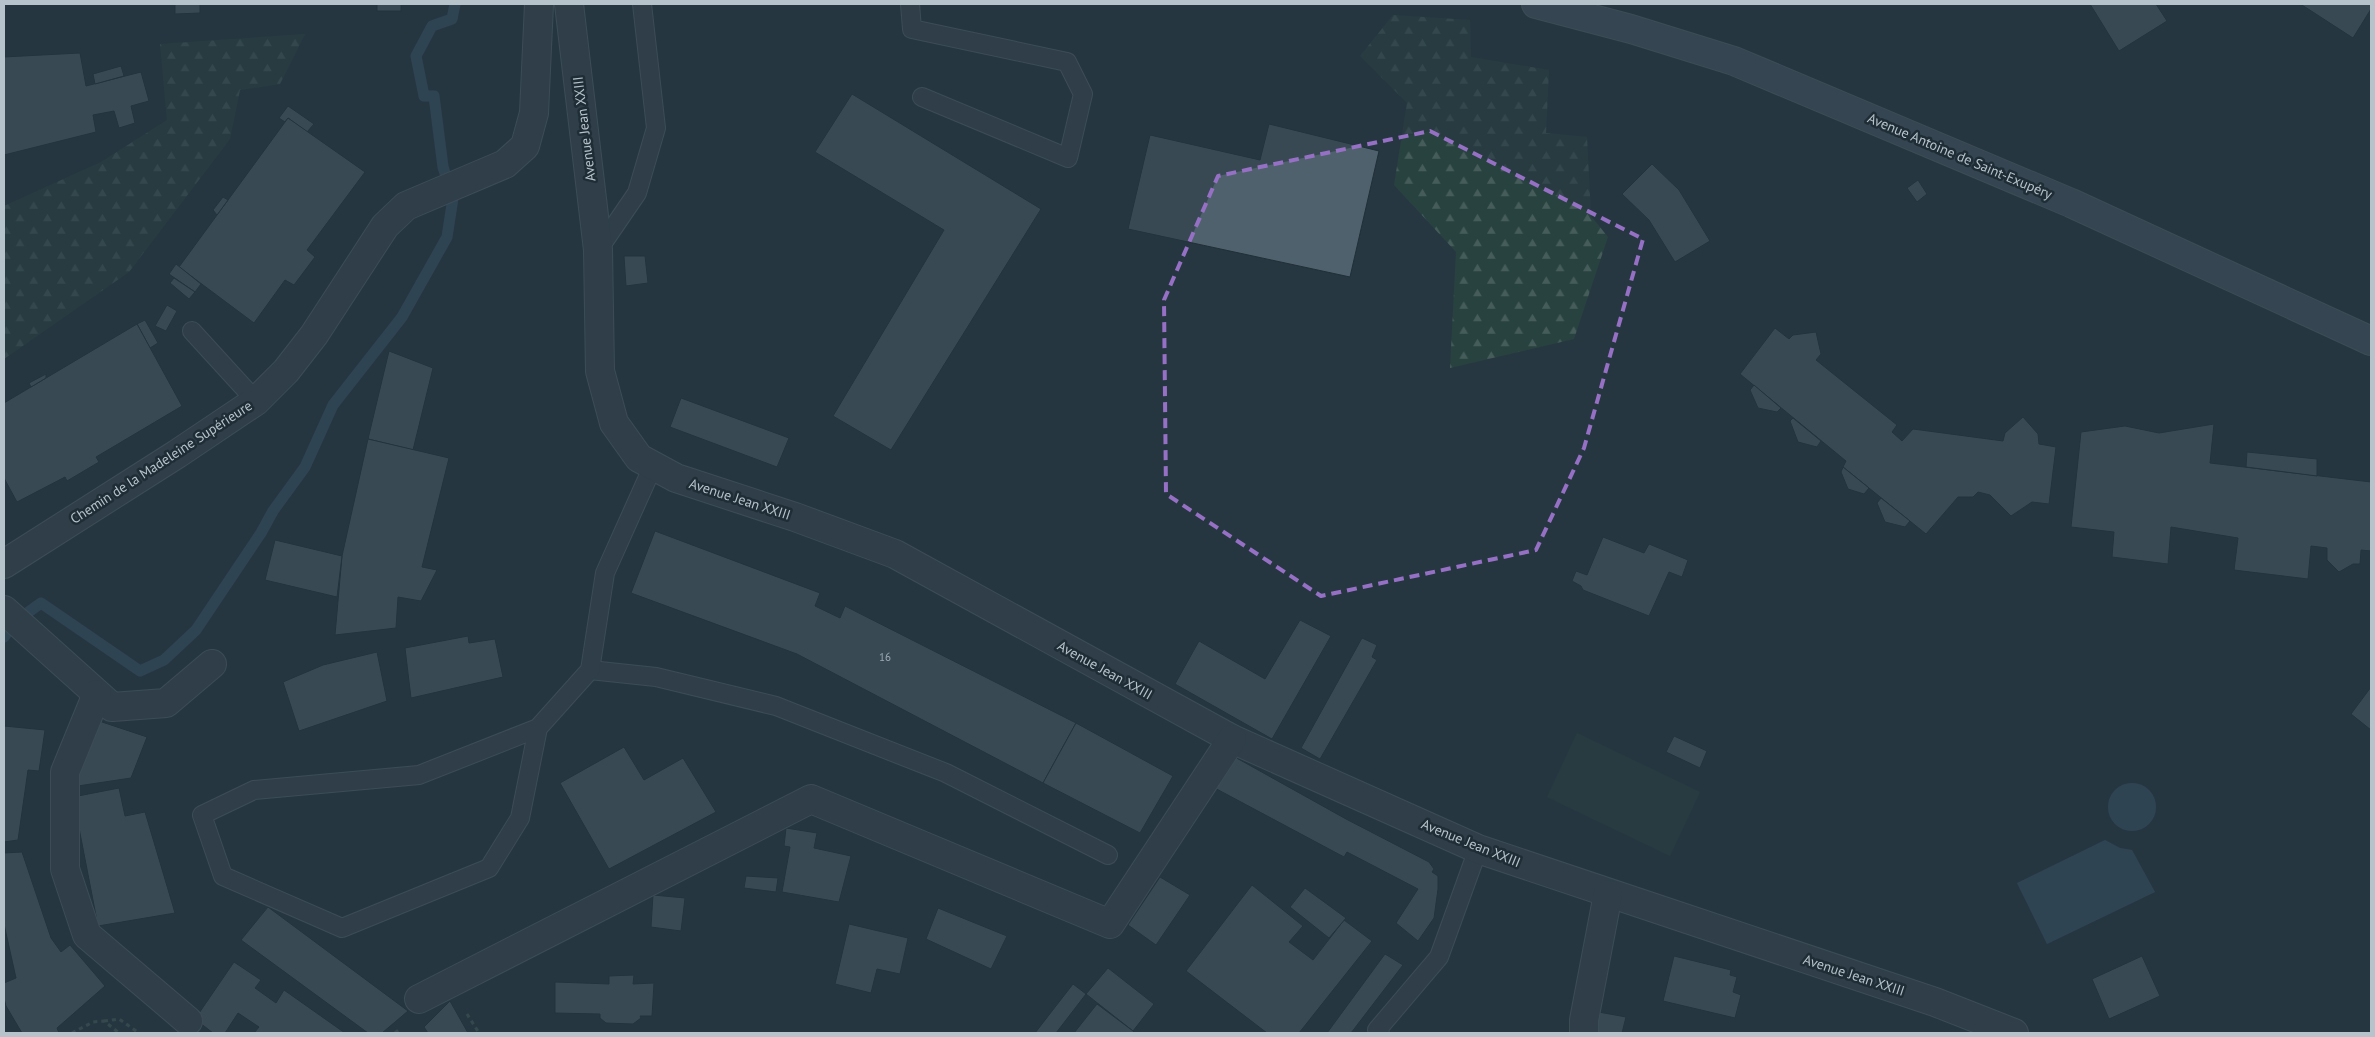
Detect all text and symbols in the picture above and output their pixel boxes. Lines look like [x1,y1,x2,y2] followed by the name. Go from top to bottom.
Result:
[569,75,599,183] street label: Avenue Jean XXIII
[1865,109,2056,203] street label: Avenue Antoine de Saint-Exupéry
[67,396,255,528] street label: Chemin de la Madeleine Supérieure
[687,474,793,524] street label: Avenue Jean XXIII
[1054,637,1156,703] street label: Avenue Jean XXIII
[879,650,891,664] house number: 16
[1419,815,1523,871] street label: Avenue Jean XXIII
[1801,950,1907,1000] street label: Avenue Jean XXIII

